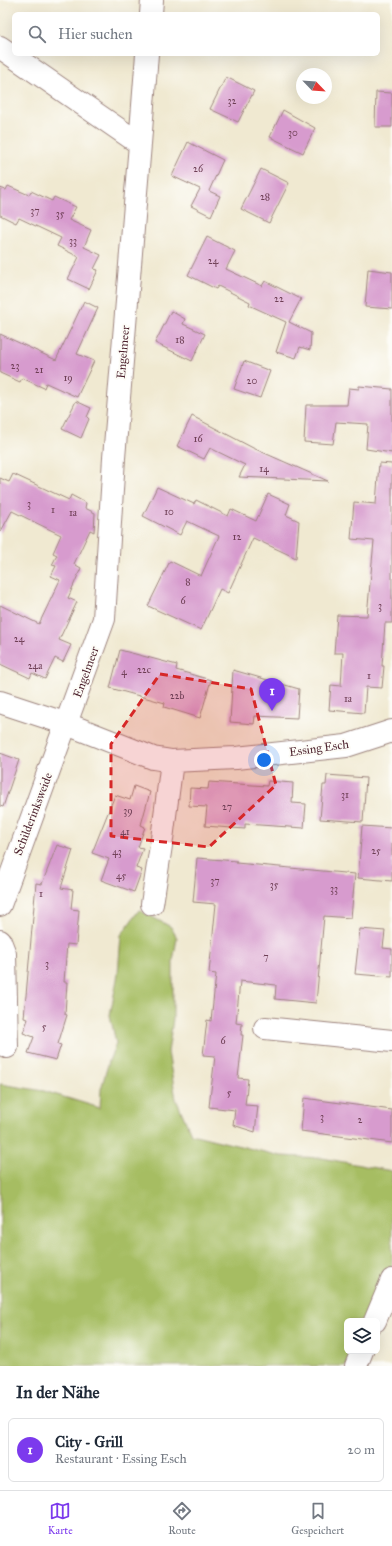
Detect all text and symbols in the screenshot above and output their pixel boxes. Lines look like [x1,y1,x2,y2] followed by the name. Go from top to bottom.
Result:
[12,12,380,56] search box
[26,23,48,45] icon: search
[58,25,133,43] text: Hier suchen
[296,68,332,104] north arrow
[228,95,237,107] house number: 32
[288,127,298,139] house number: 30
[193,163,204,175] house number: 26
[260,191,270,203] house number: 28
[30,205,40,217] house number: 37
[56,208,65,220] house number: 35
[69,235,77,247] house number: 33
[208,255,219,267] house number: 24
[274,293,284,305] house number: 22
[114,324,133,379] street label: Engelmeer
[175,334,185,346] house number: 18
[11,360,19,372] house number: 23
[35,364,43,376] house number: 21
[63,372,73,384] house number: 19
[247,375,258,387] house number: 20
[193,433,203,445] house number: 16
[259,463,269,475] house number: 14
[27,498,31,510] house number: 3
[51,504,55,516] house number: 1
[164,506,174,518] house number: 10
[69,507,78,519] house number: 1a
[233,531,242,543] house number: 12
[185,576,191,588] house number: 8
[180,595,186,607] house number: 6
[378,600,382,612] house number: 3
[14,633,25,645] house number: 24
[70,644,103,700] street label: Engelmeer
[28,660,43,672] house number: 24a
[137,664,151,676] house number: 22c
[121,666,127,678] house number: 4
[367,670,371,682] house number: 1
[259,678,285,711] pin: 1
[170,690,184,702] house number: 22b
[344,693,353,705] house number: 1a
[288,737,350,760] street label: Essing Esch
[254,750,274,770] your location
[11,771,55,857] street label: Schilderinksweide
[341,789,349,801] house number: 31
[222,801,232,813] house number: 27
[123,805,133,817] house number: 39
[120,826,130,838] house number: 41
[371,845,381,857] house number: 25
[112,846,122,858] house number: 43
[116,870,126,882] house number: 45
[210,875,220,887] house number: 37
[270,879,279,891] house number: 35
[330,883,338,895] house number: 33
[39,888,43,900] house number: 1
[263,951,269,963] house number: 7
[45,958,49,970] house number: 3
[42,1021,47,1033] house number: 5
[220,1035,226,1047] house number: 6
[227,1087,232,1099] house number: 5
[320,1111,324,1123] house number: 3
[358,1114,363,1126] house number: 2
[344,1318,380,1354] map controls
[344,1318,380,1354] button: layers
[16,1382,100,1403] text: In der Nähe
[55,1433,123,1451] text: City - Grill
[27,1442,33,1458] text: 1
[347,1442,375,1458] text: 20 m
[55,1451,187,1467] text: Restaurant · Essing Esch
[48,1500,73,1537] tab: Karte
[168,1500,196,1537] tab: Route
[291,1500,344,1537] tab: Gespeichert

